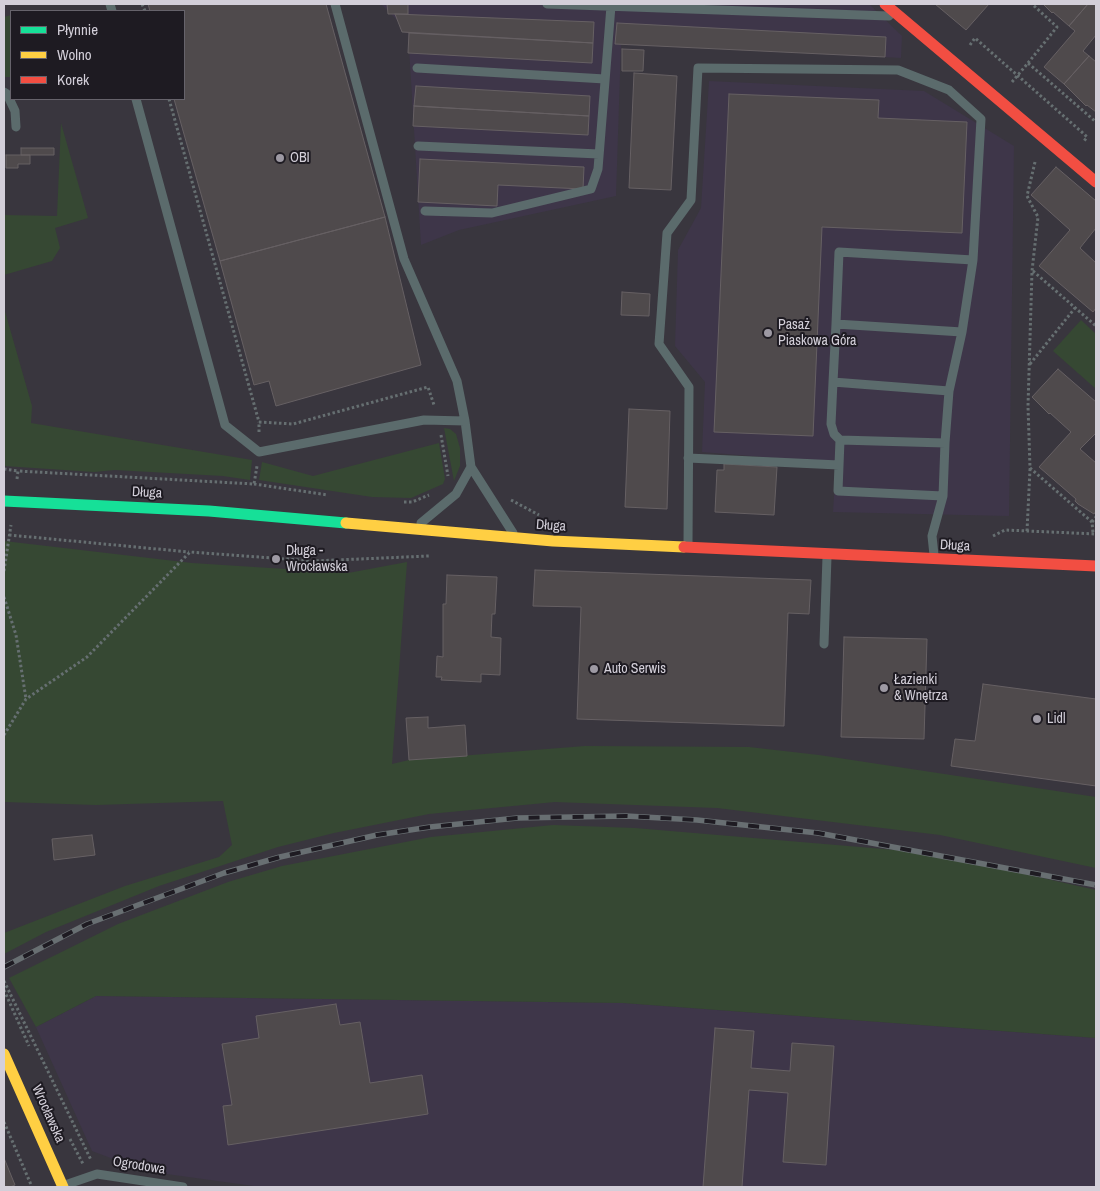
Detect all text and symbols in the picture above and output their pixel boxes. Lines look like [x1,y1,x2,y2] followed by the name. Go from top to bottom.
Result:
[10,10,185,100] legend
[57,19,98,40] text: Płynnie
[57,44,92,65] text: Wolno
[57,69,89,90] text: Korek
[290,150,310,166] place label: OBI
[274,152,286,164] marker: OBI
[778,317,856,350] place label: Pasaż Piaskowa Góra
[762,327,774,339] marker: Pasaż Piaskowa Góra
[132,484,162,502] street label: Długa
[535,517,567,535] street label: Długa
[940,537,970,555] street label: Długa
[286,543,348,576] place label: Długa - Wrocławska
[270,553,282,565] marker: Długa - Wrocławska
[604,661,666,677] place label: Auto Serwis
[588,663,600,675] marker: Auto Serwis
[894,672,948,704] place label: Łazienki & Wnętrza
[878,682,890,694] marker: Łazienki & Wnętrza
[1047,711,1066,727] place label: Lidl
[1031,713,1043,725] marker: Lidl
[28,1082,68,1146] street label: Wrocławska
[112,1154,166,1178] street label: Ogrodowa

